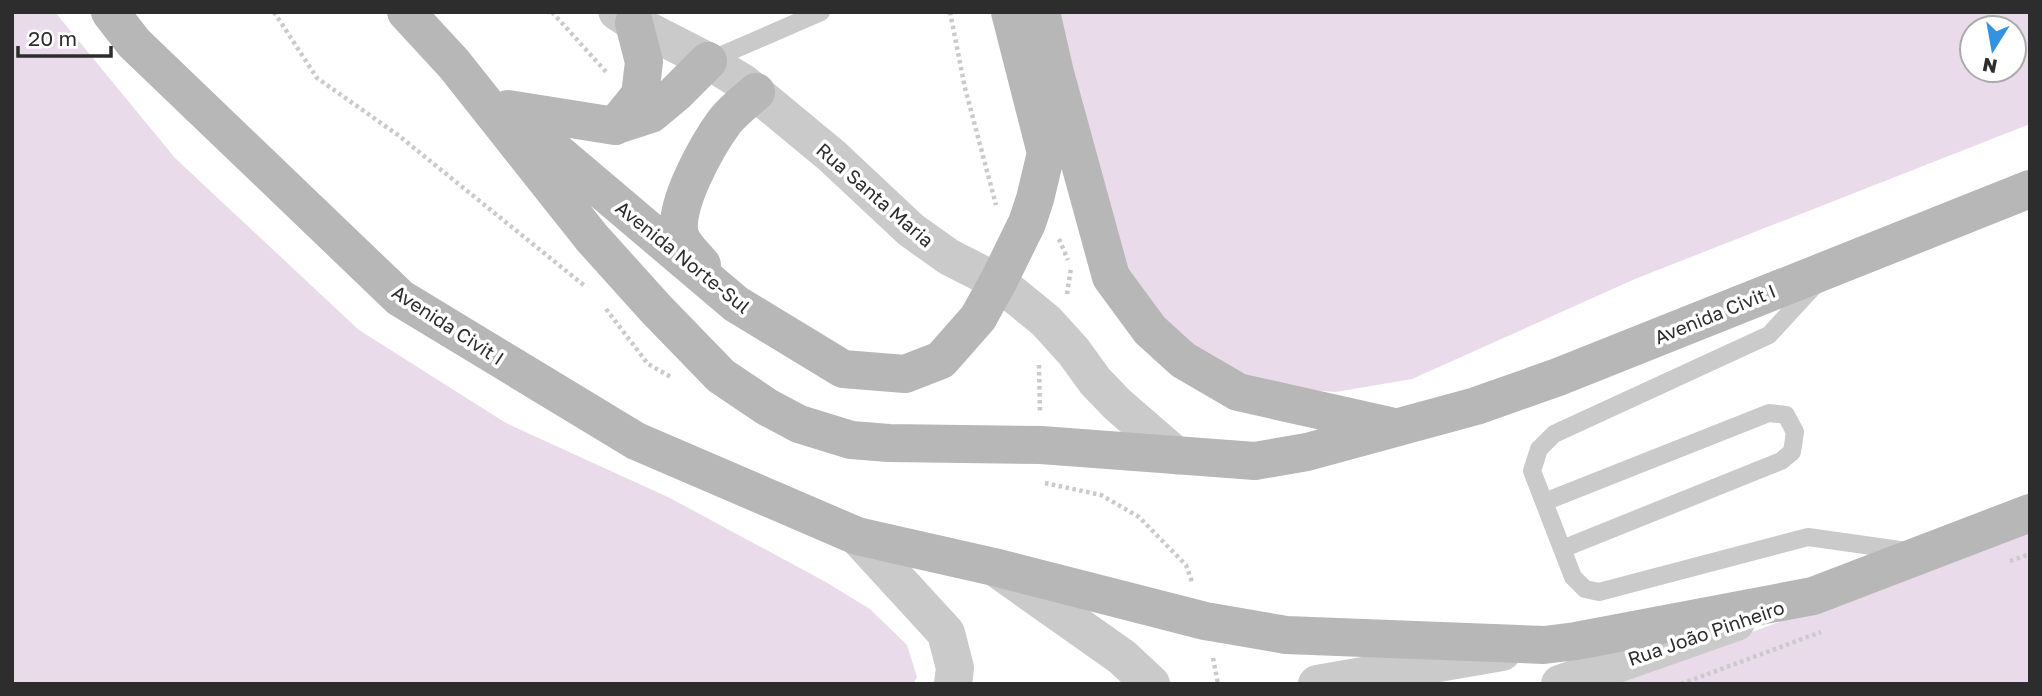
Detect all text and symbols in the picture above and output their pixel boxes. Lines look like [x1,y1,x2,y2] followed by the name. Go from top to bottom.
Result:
[18,14,110,58] scale bar
[1958,14,2028,84] north arrow
[28,25,77,51] text: 20 m
[1980,54,1999,79] text: N
[812,138,938,252] street label: Rua Santa Maria
[612,195,755,318] street label: Avenida Norte-Sul
[1651,279,1779,348] street label: Avenida Civit I
[388,280,509,369] street label: Avenida Civit I
[1625,595,1787,670] street label: Rua João Pinheiro

